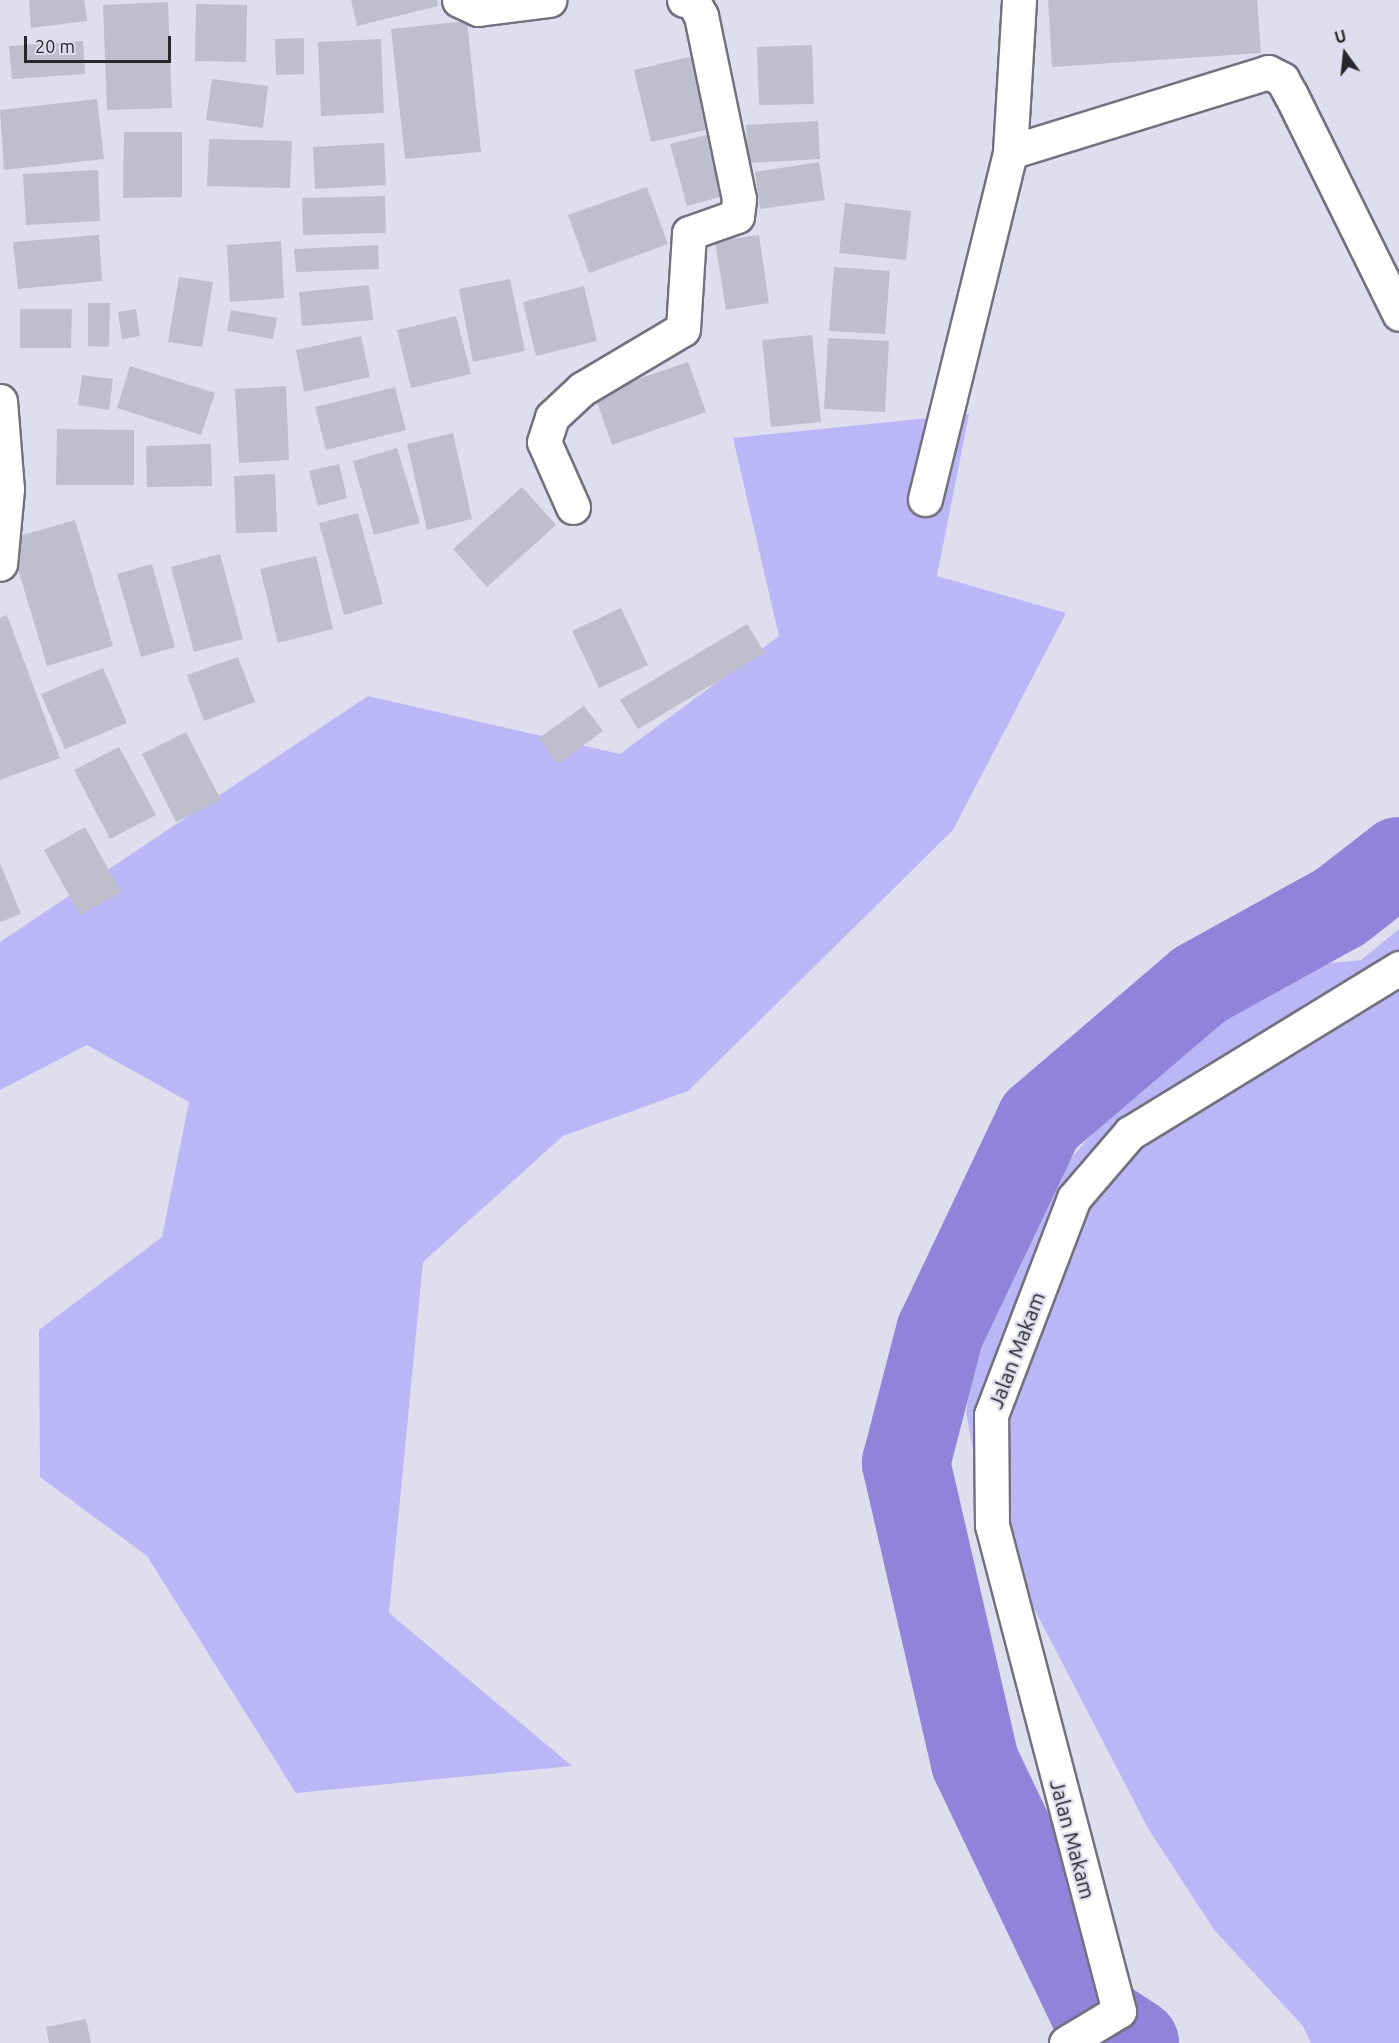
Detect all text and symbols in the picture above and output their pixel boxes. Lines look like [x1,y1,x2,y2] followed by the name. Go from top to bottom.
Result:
[27,24,174,62] scale bar
[1315,24,1375,84] north arrow
[1333,26,1348,47] text: U
[35,36,75,56] text: 20 m
[982,1288,1050,1412] street label: Jalan Makam
[1045,1776,1101,1902] street label: Jalan Makam

